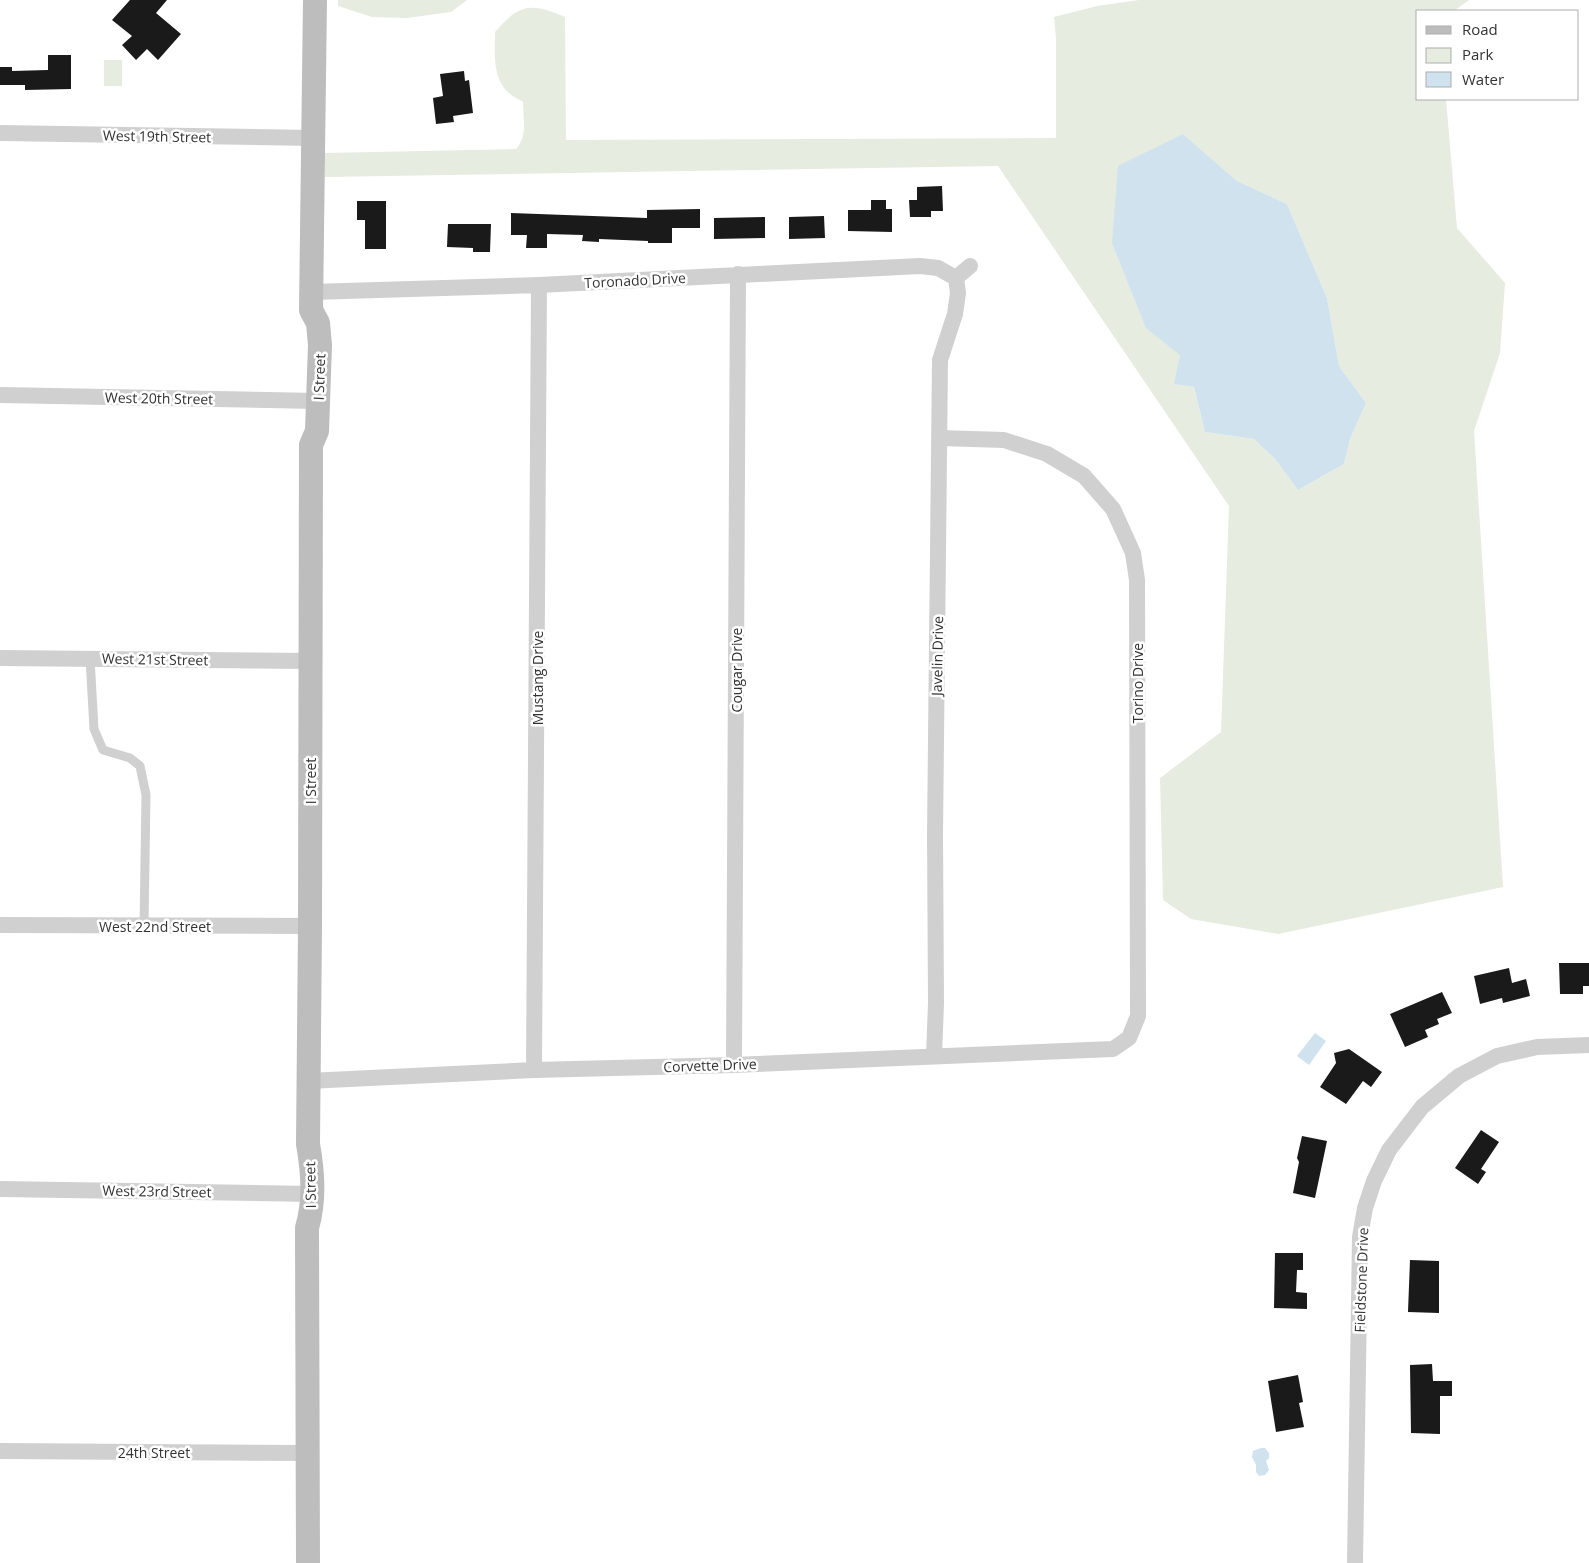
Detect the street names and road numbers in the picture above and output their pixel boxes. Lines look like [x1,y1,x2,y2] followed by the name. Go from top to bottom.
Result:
[103,126,211,146] street label: West 19th Street
[584,268,686,292] street label: Toronado Drive
[309,353,329,401] street label: I Street
[105,388,213,408] street label: West 20th Street
[927,616,947,698] street label: Javelin Drive
[727,627,746,712] street label: Cougar Drive
[528,631,547,725] street label: Mustang Drive
[1128,643,1147,723] street label: Torino Drive
[102,649,208,669] street label: West 21st Street
[301,758,320,804] street label: I Street
[99,917,211,936] street label: West 22nd Street
[663,1054,757,1076] street label: Corvette Drive
[300,1162,320,1208] street label: I Street
[102,1181,212,1201] street label: West 23rd Street
[1350,1227,1372,1333] street label: Fieldstone Drive
[118,1443,190,1462] street label: 24th Street

